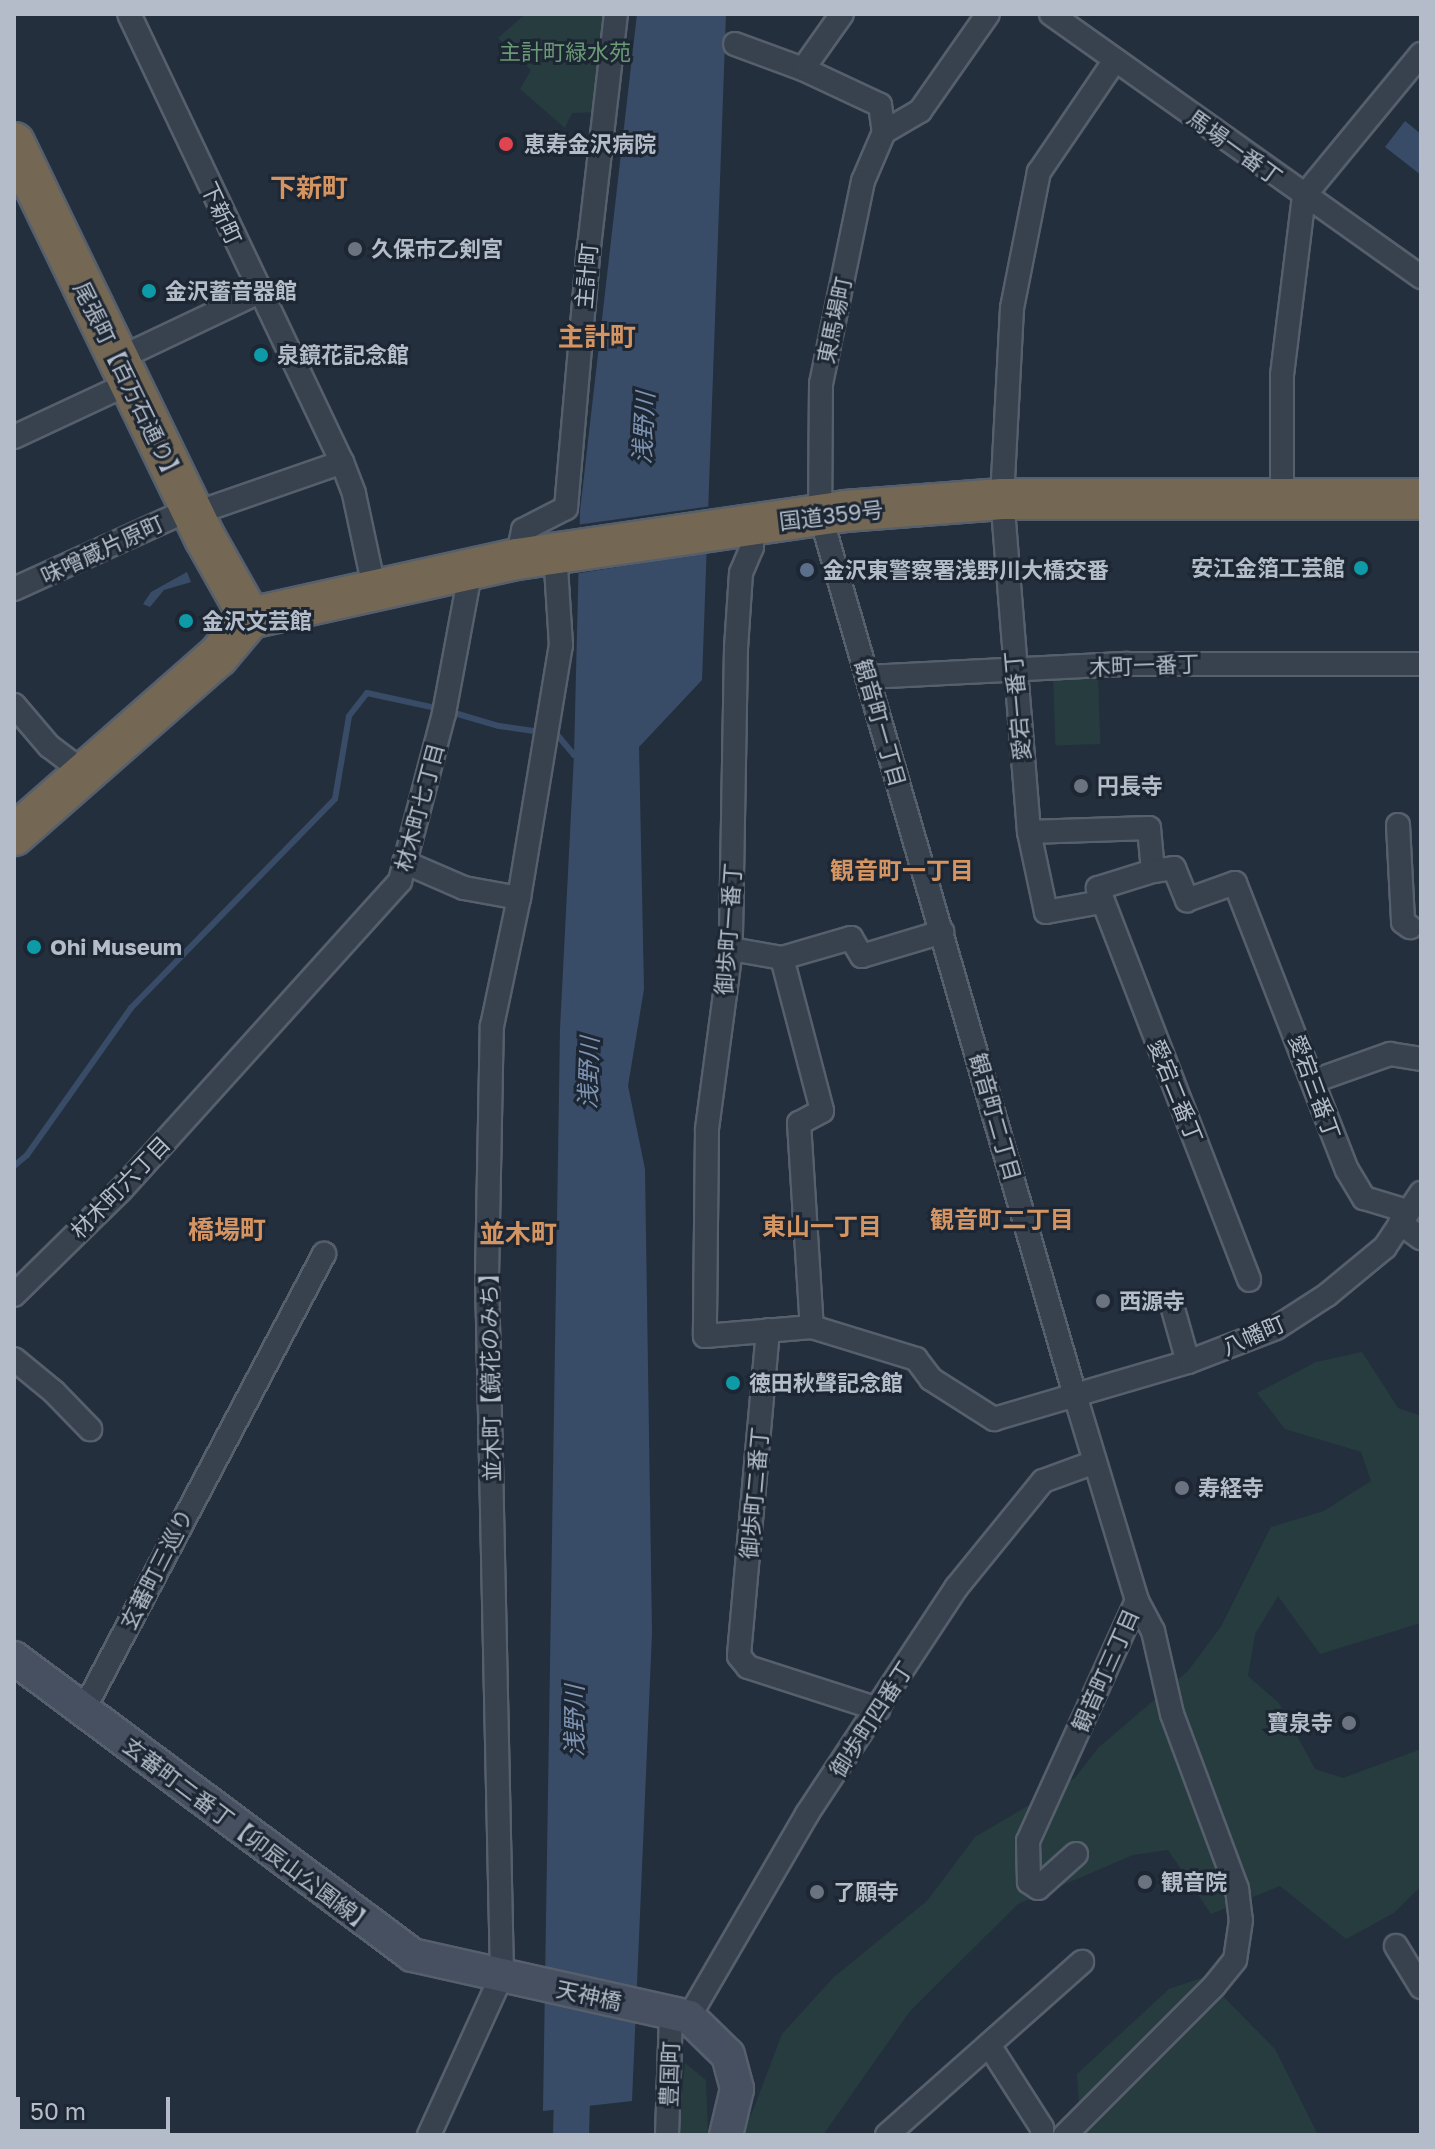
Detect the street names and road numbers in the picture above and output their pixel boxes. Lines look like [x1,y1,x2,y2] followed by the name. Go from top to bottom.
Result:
[1183,104,1287,190] street label: 馬場一番丁
[196,178,248,248] street label: 下新町
[570,242,602,310] street label: 主計町
[812,274,856,366] street label: 東馬場町
[69,277,189,487] street label: 尾張町【百万石通り】
[777,496,885,534] street label: 国道359号
[37,509,167,589] street label: 味噌蔵片原町
[999,650,1035,762] street label: 愛宕一番丁
[1089,650,1199,680] street label: 木町一番丁
[850,656,912,790] street label: 観音町一丁目
[389,740,449,874] street label: 材木町七丁目
[710,862,746,996] street label: 御歩町一番丁
[1284,1031,1346,1143] street label: 愛宕三番丁
[1143,1035,1209,1147] street label: 愛宕二番丁
[965,1050,1027,1184] street label: 観音町二丁目
[65,1130,175,1244] street label: 材木町六丁目
[475,1262,505,1482] street label: 並木町【鏡花のみち】
[1217,1310,1289,1360] street label: 八幡町
[735,1426,773,1560] street label: 御歩町二番丁
[114,1504,198,1634] street label: 玄蕃町三巡り
[1066,1604,1144,1736] street label: 観音町三丁目
[824,1656,918,1782] street label: 御歩町四番丁
[118,1732,380,1938] street label: 玄蕃町二番丁【卯辰山公園線】
[554,1975,624,2015] street label: 天神橋
[655,2041,683,2107] street label: 豊国町

